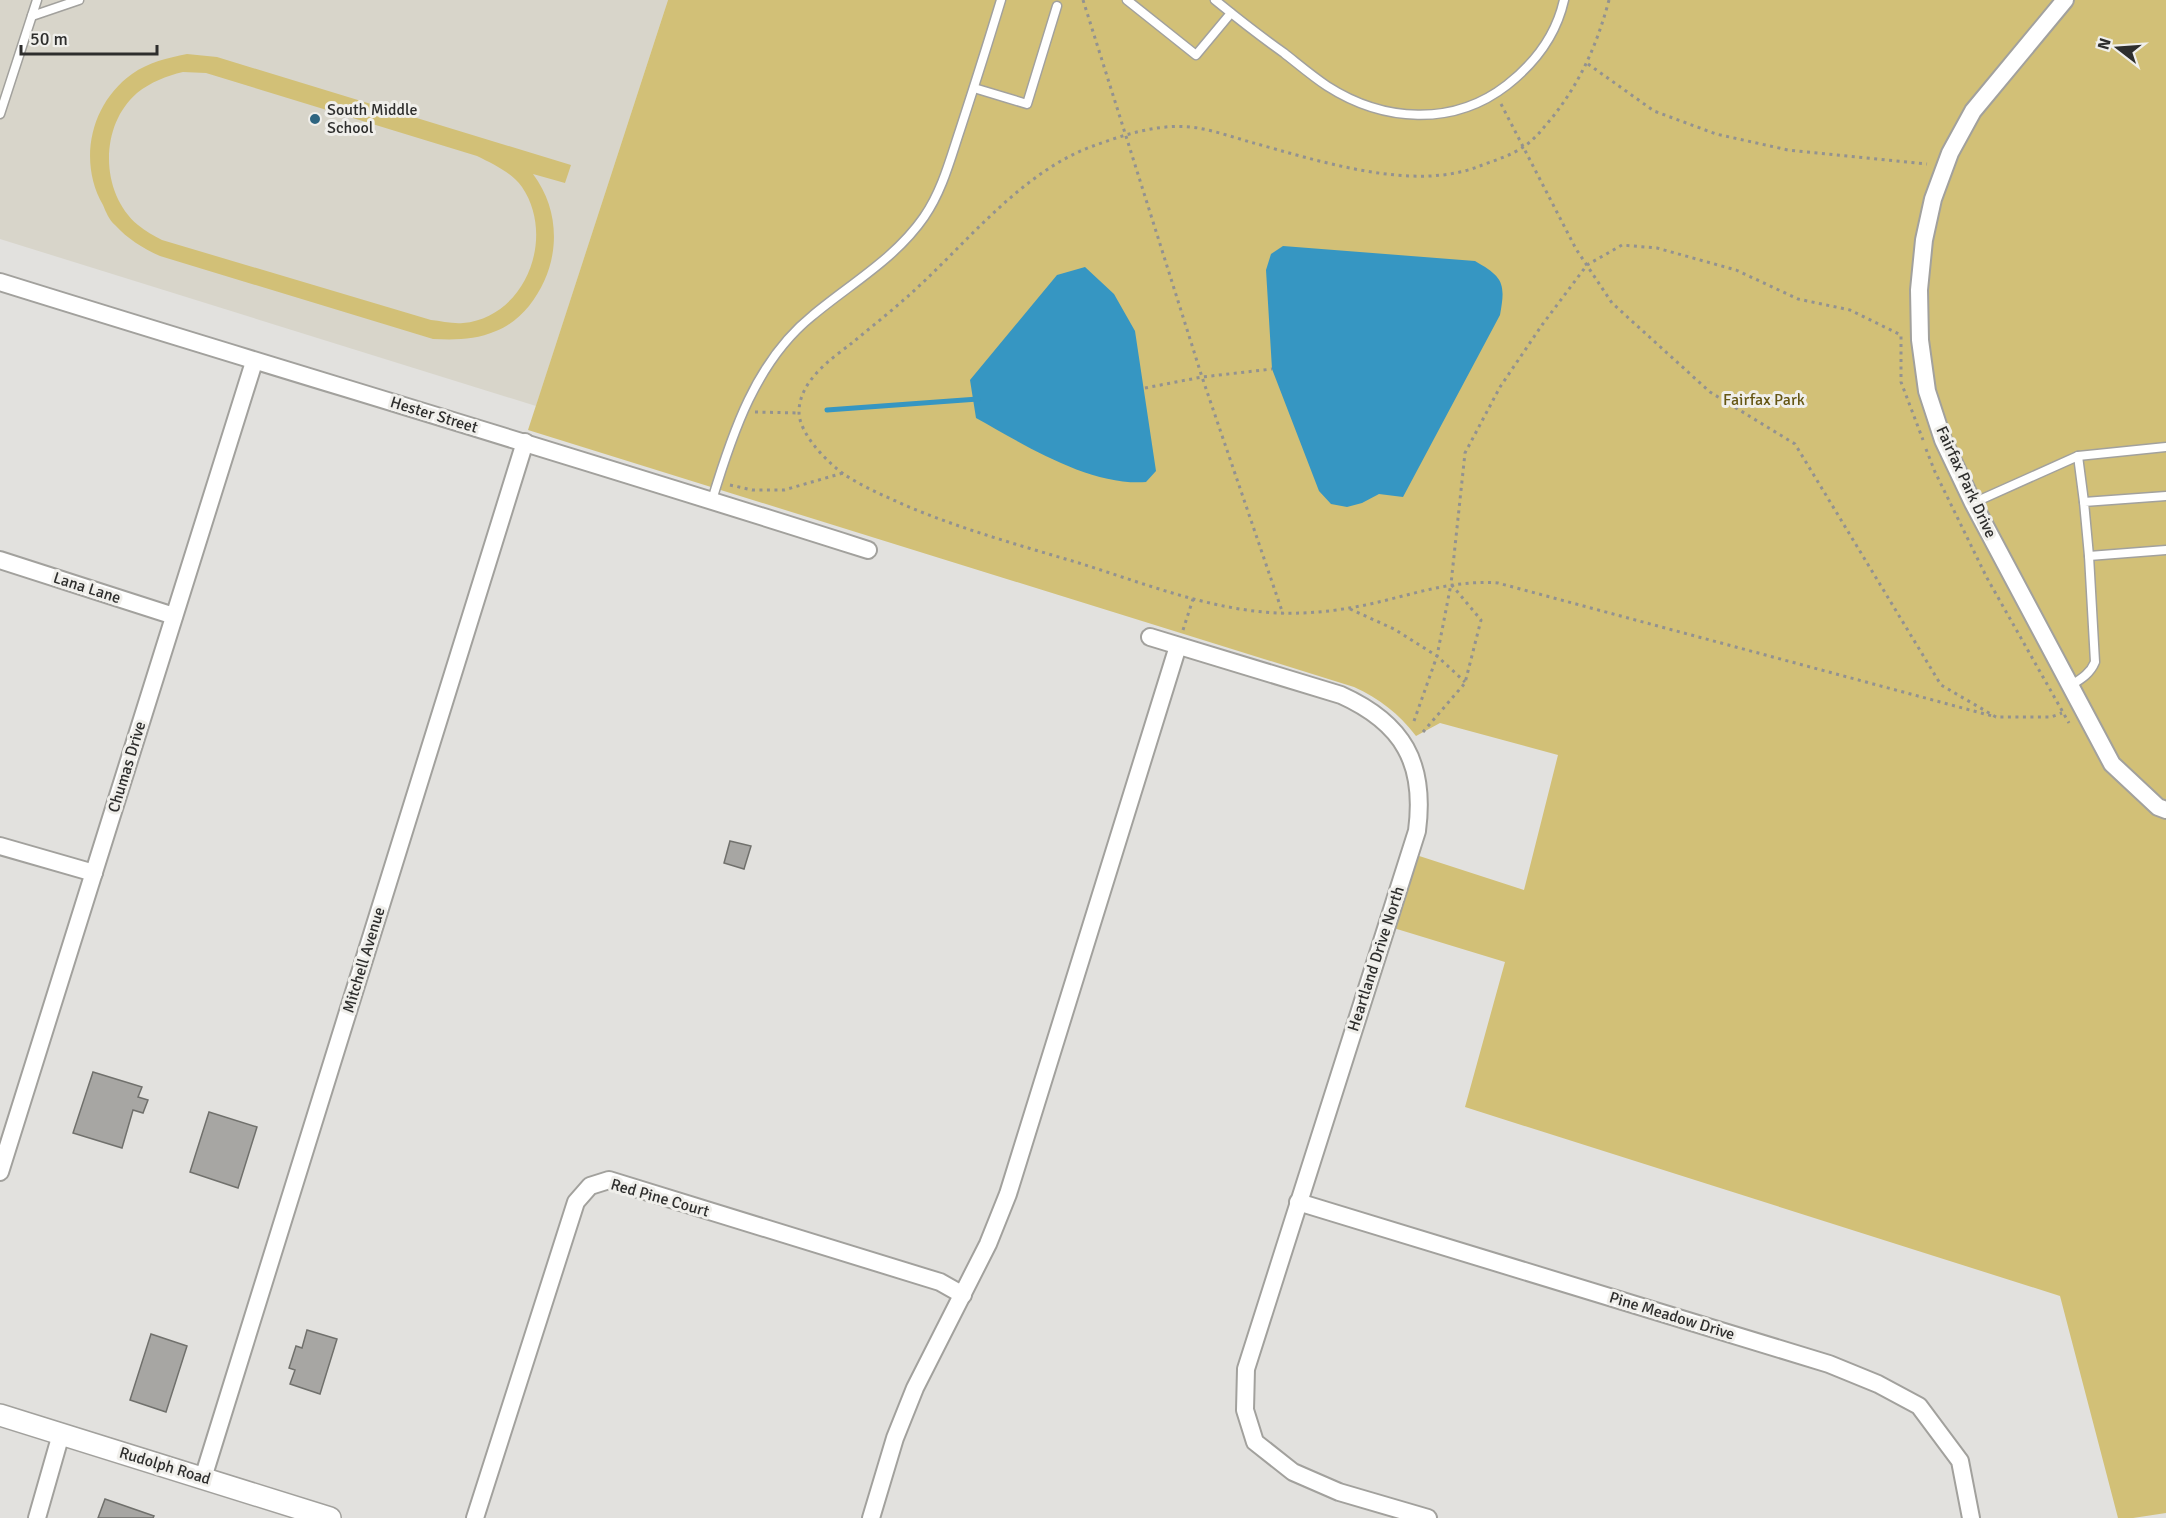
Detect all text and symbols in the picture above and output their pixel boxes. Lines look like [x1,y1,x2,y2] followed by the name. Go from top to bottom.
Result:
[21,18,158,56] scale bar
[2088,18,2148,78] north arrow
[30,28,68,50] text: 50 m
[2093,36,2116,52] text: N
[327,100,418,138] place label: South Middle School
[308,112,322,126] marker: South Middle School
[1723,390,1805,410] park label: Fairfax Park
[388,392,481,438] street label: Hester Street
[1931,423,2001,541] street label: Fairfax Park Drive
[51,568,123,608] street label: Lana Lane
[104,719,150,815] street label: Chumas Drive
[1343,884,1409,1034] street label: Heartland Drive North
[338,905,390,1015] street label: Mitchell Avenue
[608,1174,712,1222] street label: Red Pine Court
[1607,1287,1737,1345] street label: Pine Meadow Drive
[117,1443,213,1489] street label: Rudolph Road

